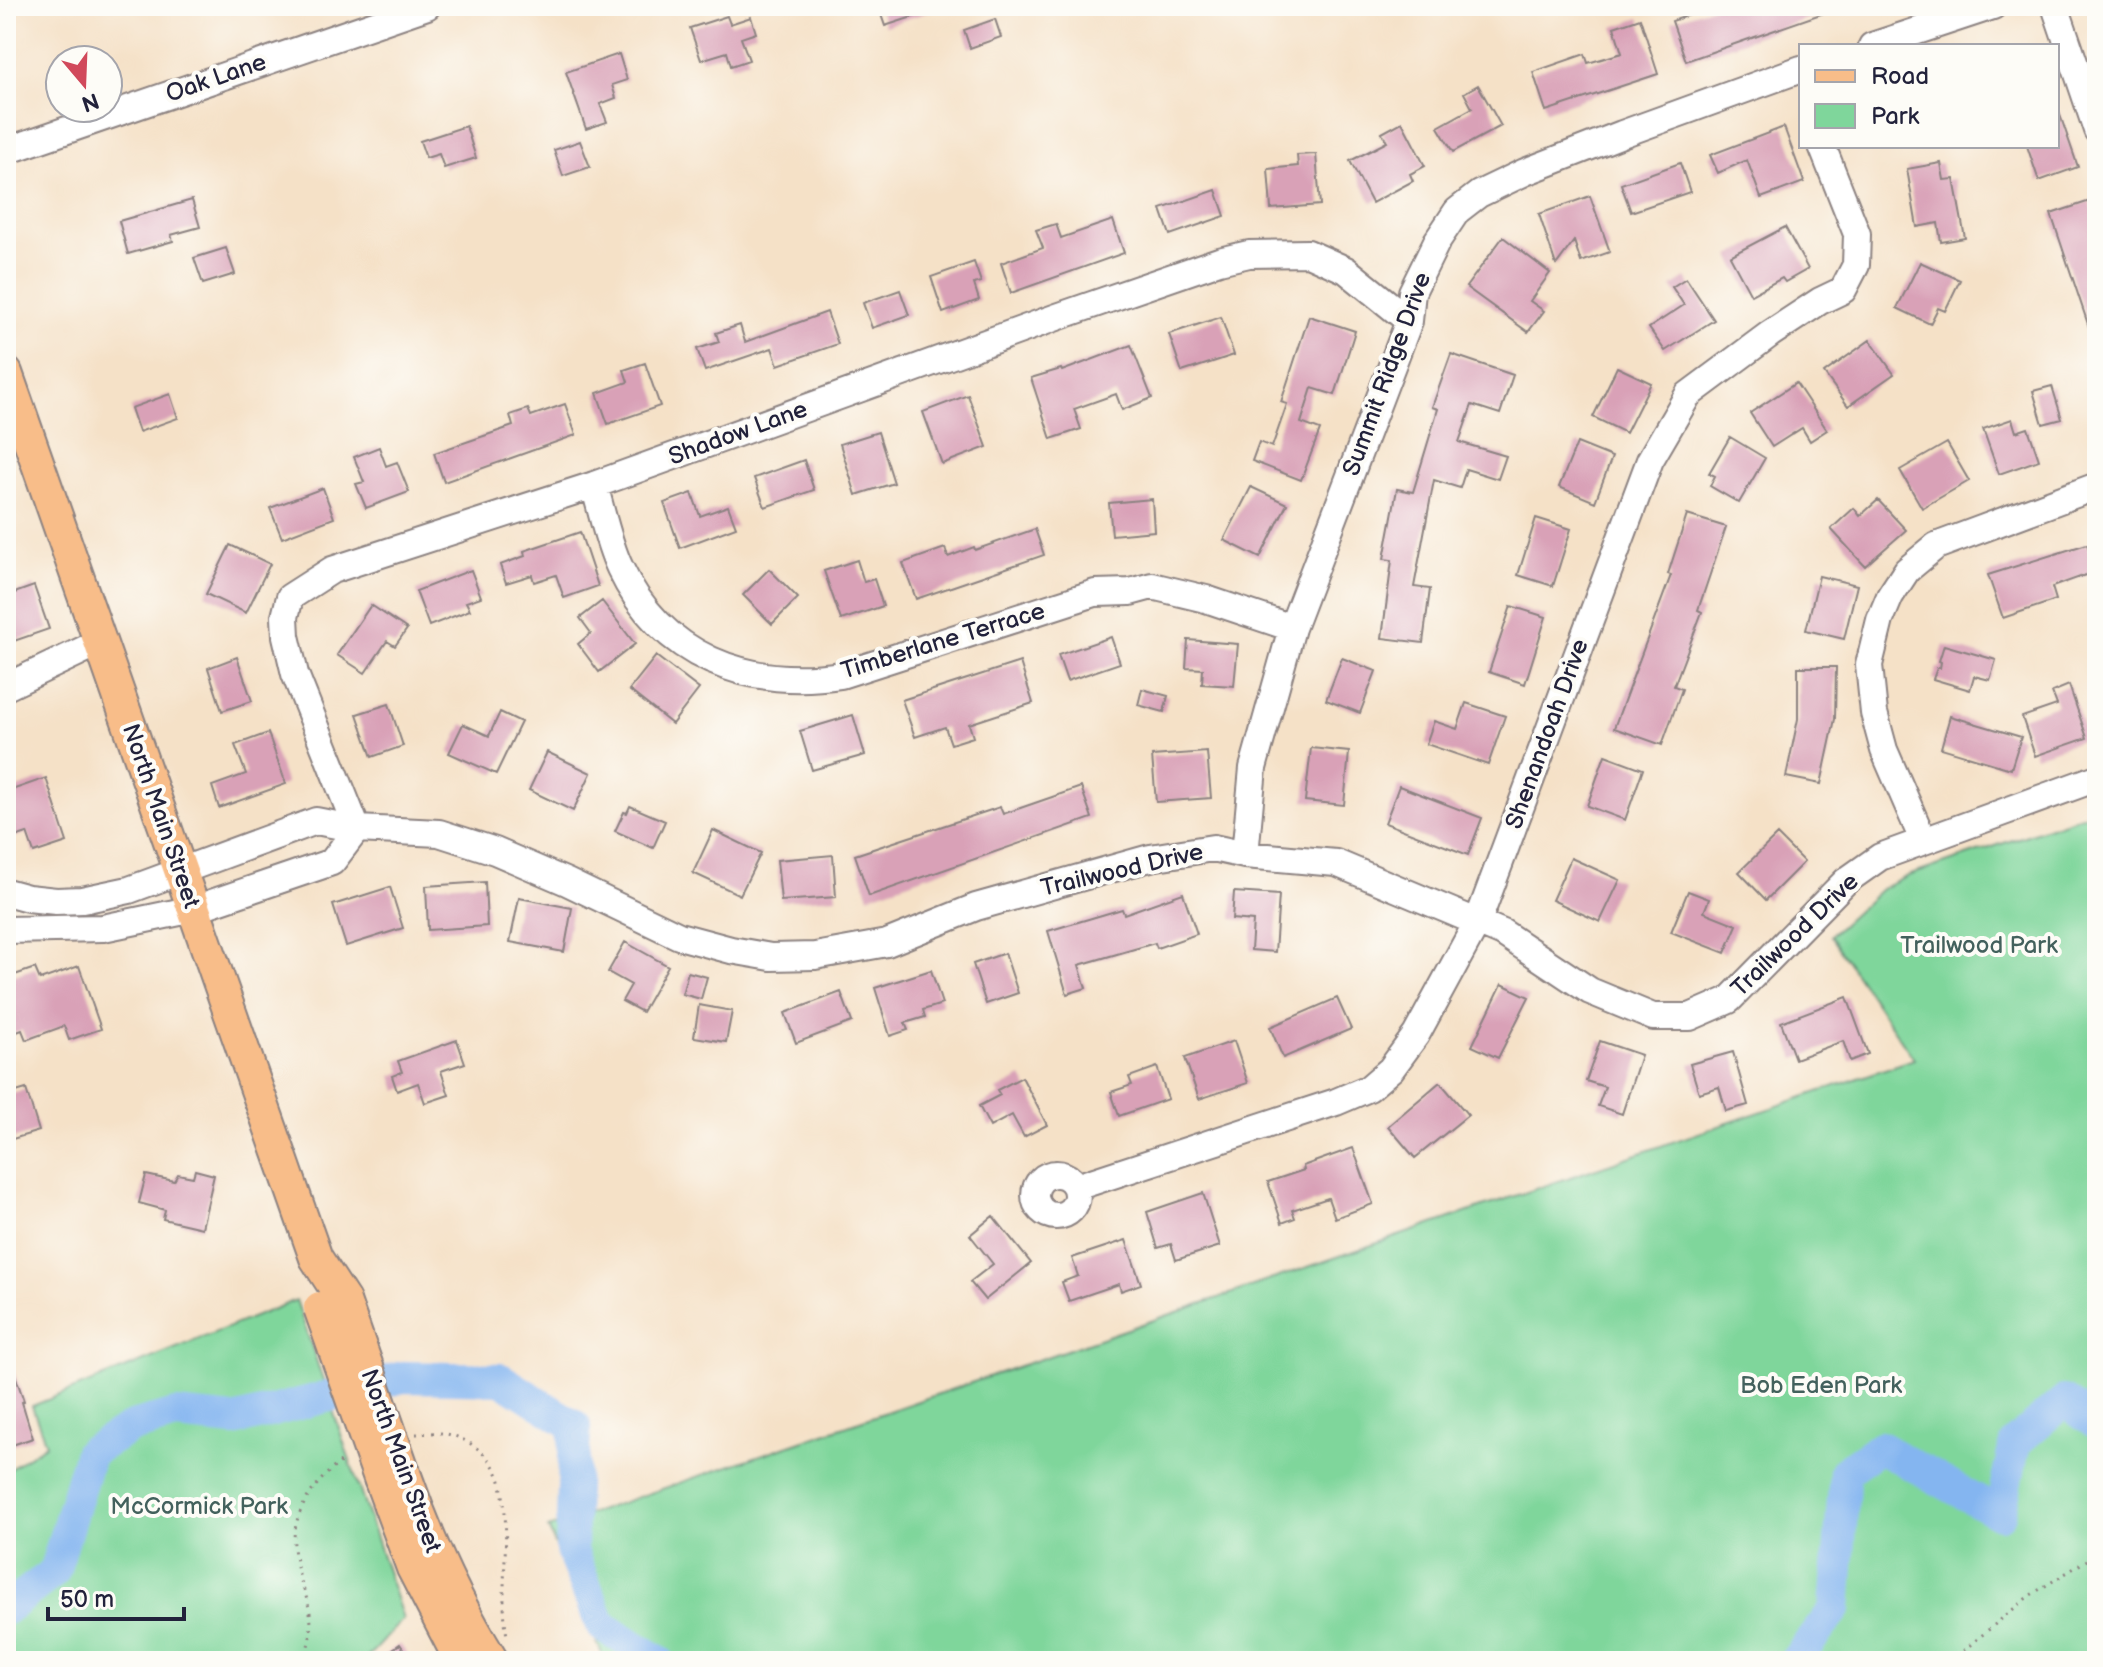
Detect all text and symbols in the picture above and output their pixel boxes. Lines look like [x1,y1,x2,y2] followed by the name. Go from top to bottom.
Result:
[44,44,124,124] north arrow
[1799,44,2059,148] legend
[162,47,270,109] street label: Oak Lane
[1871,62,1929,91] text: Road
[78,86,102,117] text: N
[1871,102,1919,131] text: Park
[1337,268,1437,480] street label: Summit Ridge Drive
[665,394,811,472] street label: Shadow Lane
[838,596,1048,686] street label: Timberlane Terrace
[1499,635,1595,833] street label: Shenandoah Drive
[116,720,206,913] street label: North Main Street
[1038,837,1206,903] street label: Trailwood Drive
[1725,867,1865,1003] street label: Trailwood Drive
[1900,931,2058,960] park label: Trailwood Park
[354,1365,448,1557] street label: North Main Street
[1740,1371,1902,1400] park label: Bob Eden Park
[110,1492,288,1521] park label: McCormick Park
[48,1571,184,1621] scale bar
[60,1585,114,1614] text: 50 m

